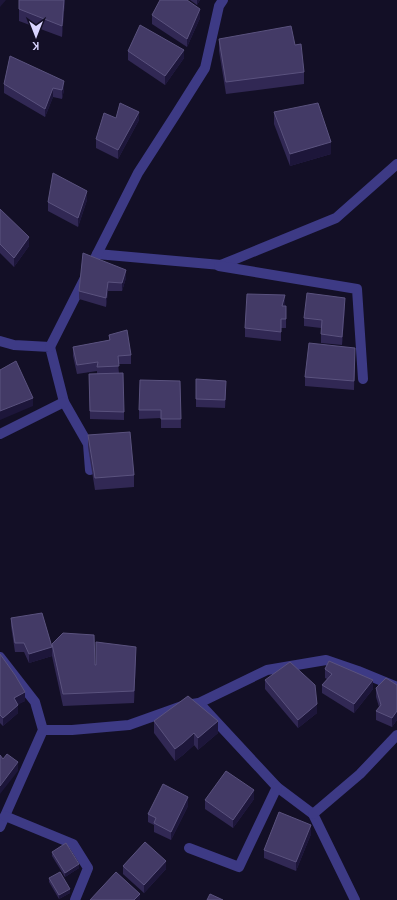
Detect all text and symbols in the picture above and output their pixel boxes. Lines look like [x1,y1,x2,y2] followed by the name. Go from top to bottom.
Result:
[16,16,56,56] north arrow
[32,39,40,52] text: K

